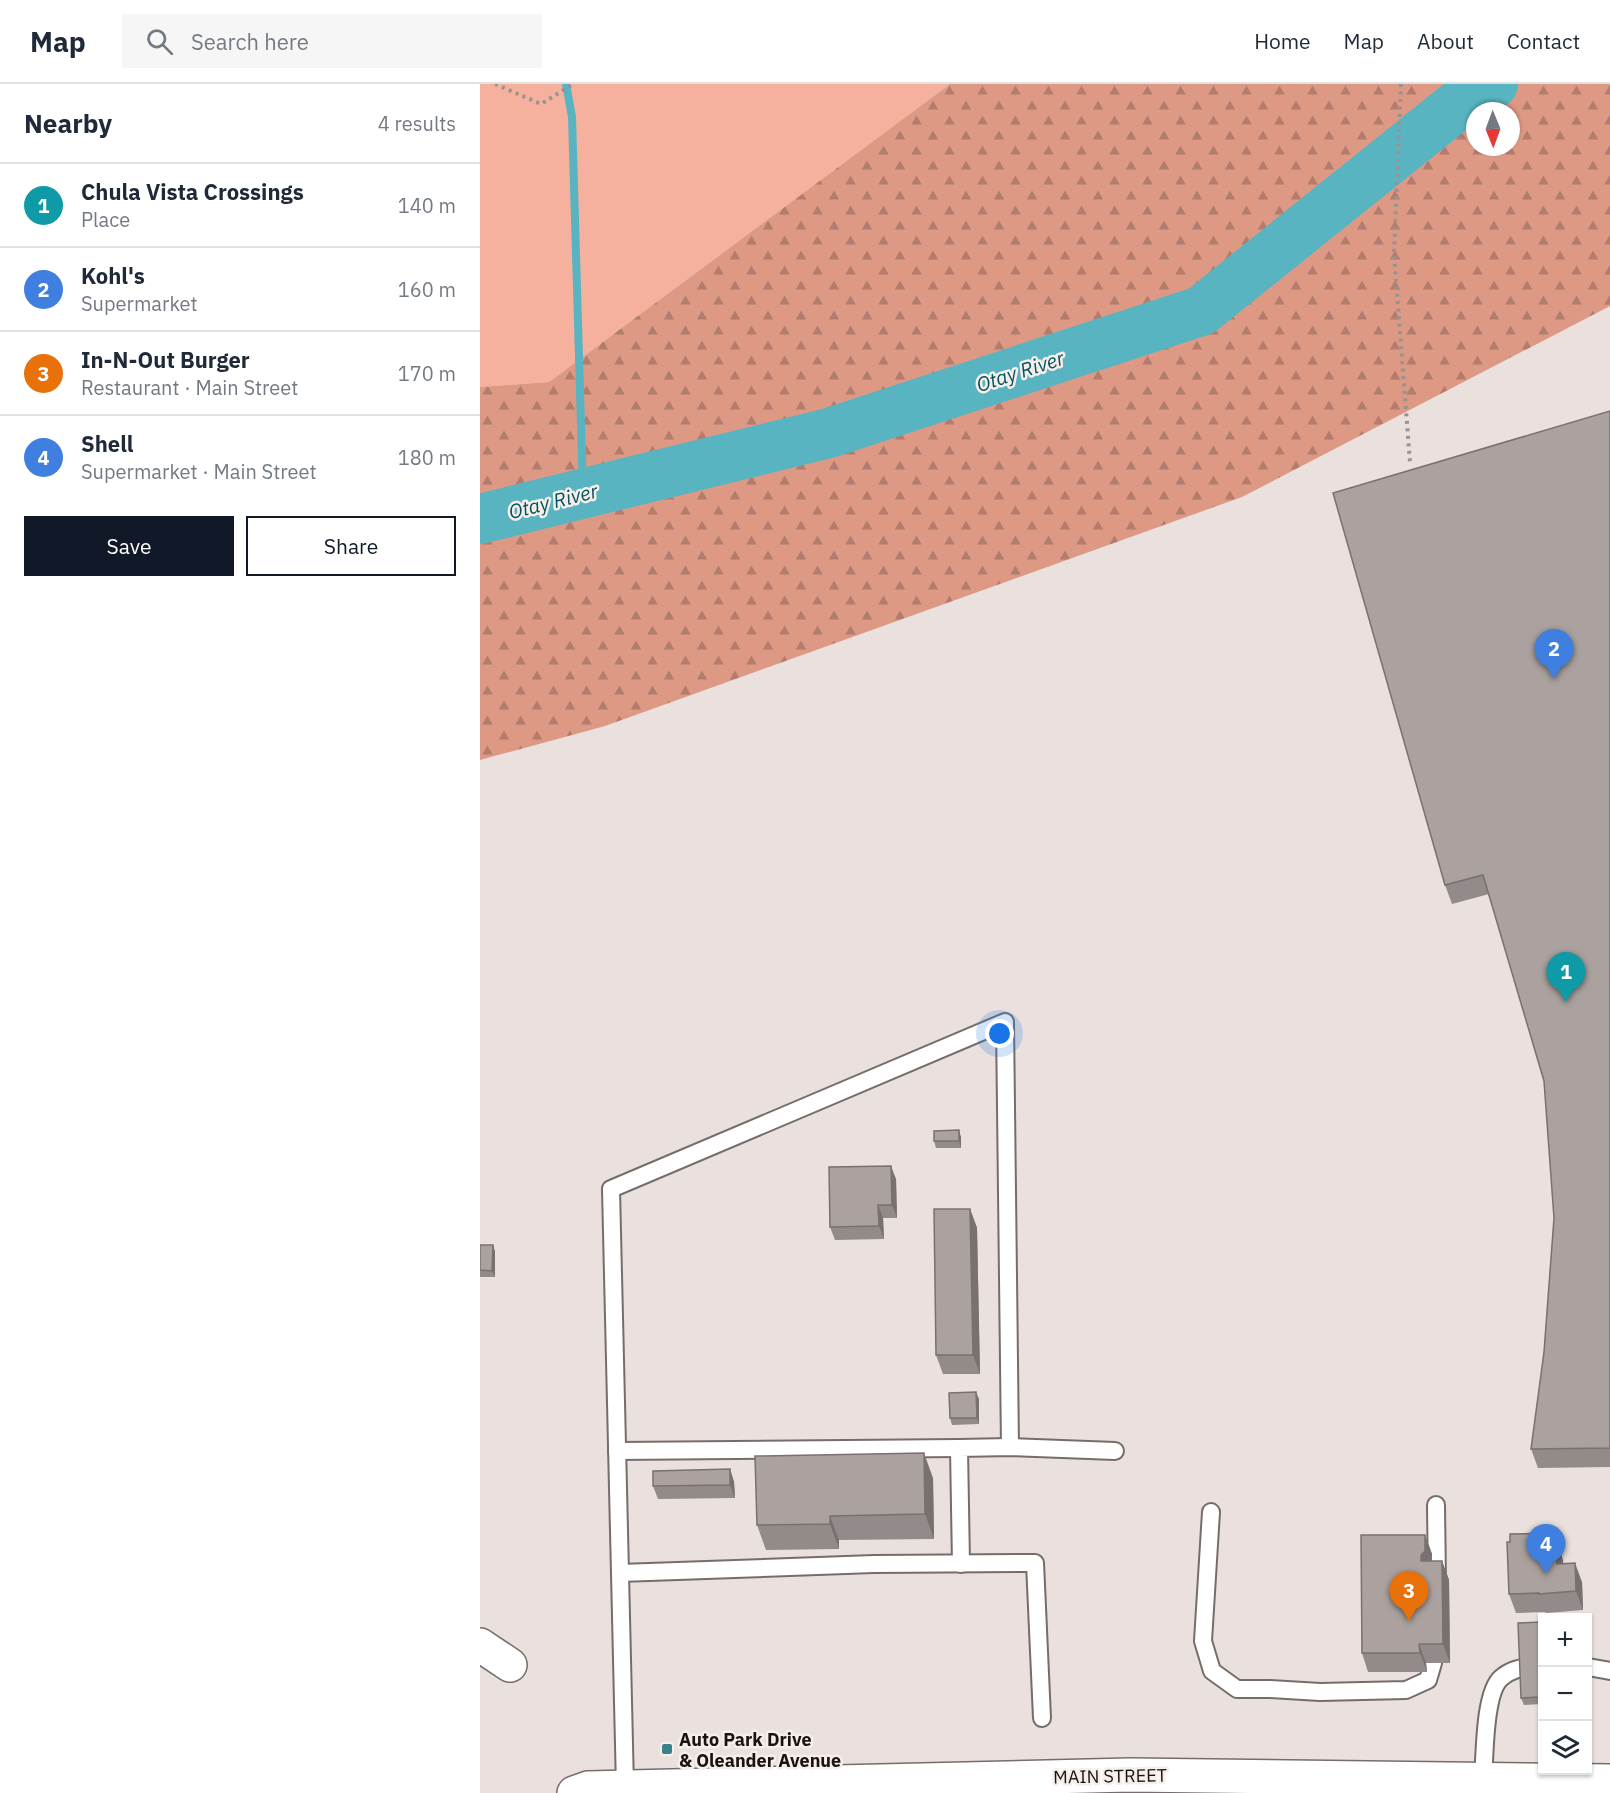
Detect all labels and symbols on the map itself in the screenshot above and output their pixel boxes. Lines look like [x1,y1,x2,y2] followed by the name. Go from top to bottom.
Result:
[1466,102,1520,156] north arrow
[973,344,1068,398] water label: Otay River
[506,477,601,525] water label: Otay River
[1534,630,1574,679] pin: 2
[1546,952,1586,1002] pin: 1
[985,1019,1014,1048] your location
[1526,1524,1566,1574] pin: 4
[1390,1572,1428,1621] pin: 3
[679,1728,841,1772] place label: Auto Park Drive & Oleander Avenue
[660,1742,674,1756] marker: Auto Park Drive & Oleander Avenue
[1053,1764,1167,1788] street label: MAIN STREET

